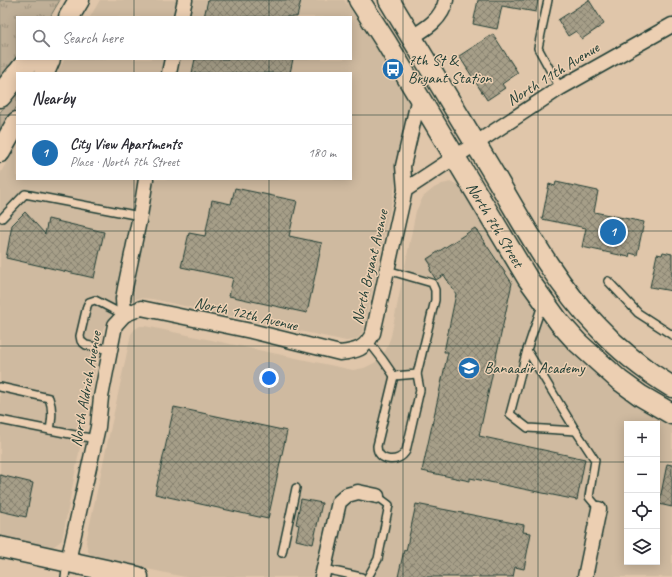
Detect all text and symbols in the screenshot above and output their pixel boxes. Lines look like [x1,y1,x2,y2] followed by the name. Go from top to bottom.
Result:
[16,16,352,60] search box
[30,27,52,49] icon: search
[62,29,123,48] text: Search here
[503,37,604,110] street label: North 11th Avenue
[408,50,492,88] place label: 7th St & Bryant Station
[380,56,406,82] bus stop icon: 7th St & Bryant Station
[32,88,75,109] text: Nearby
[70,135,182,154] text: City View Apartments
[42,145,48,161] text: 1
[308,145,336,161] text: 180 m
[70,154,179,170] text: Place · North 7th Street
[462,179,529,273] street label: North 7th Street
[347,206,393,326] street label: North Bryant Avenue
[600,217,626,247] pin: 1
[193,292,301,336] street label: North 12th Avenue
[66,328,106,448] street label: North Aldrich Avenue
[456,355,482,381] school or university icon: Banaadir Academy
[484,358,586,378] place label: Banaadir Academy
[259,368,279,388] your location
[624,421,660,565] map controls
[624,421,660,457] button: +
[624,457,660,493] button: −
[624,493,660,529] button: locate
[624,529,660,565] button: layers

